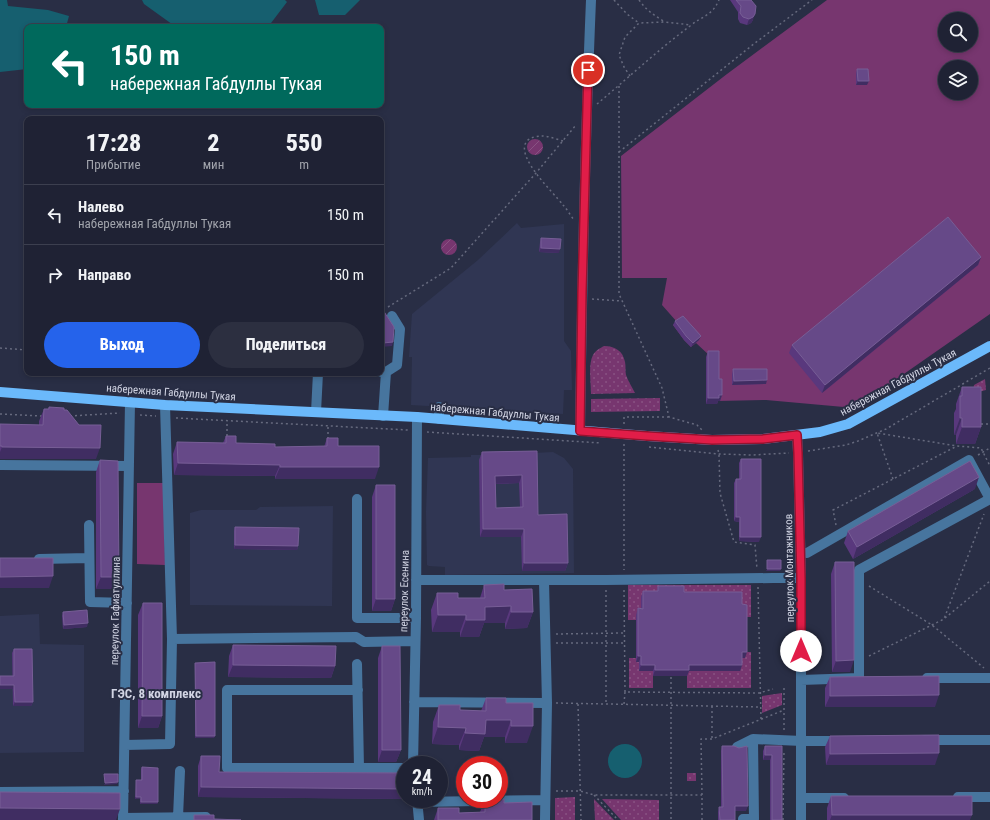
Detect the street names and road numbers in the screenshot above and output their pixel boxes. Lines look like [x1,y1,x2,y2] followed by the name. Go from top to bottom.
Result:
[838,346,959,419] street label: набережная Габдуллы Тукая
[106,381,236,404] street label: набережная Габдуллы Тукая
[430,400,560,425] street label: набережная Габдуллы Тукая
[782,514,797,622] street label: переулок Монтажников
[397,550,412,632] street label: переулок Есенина
[108,557,123,665] street label: переулок Гафиатуллина

